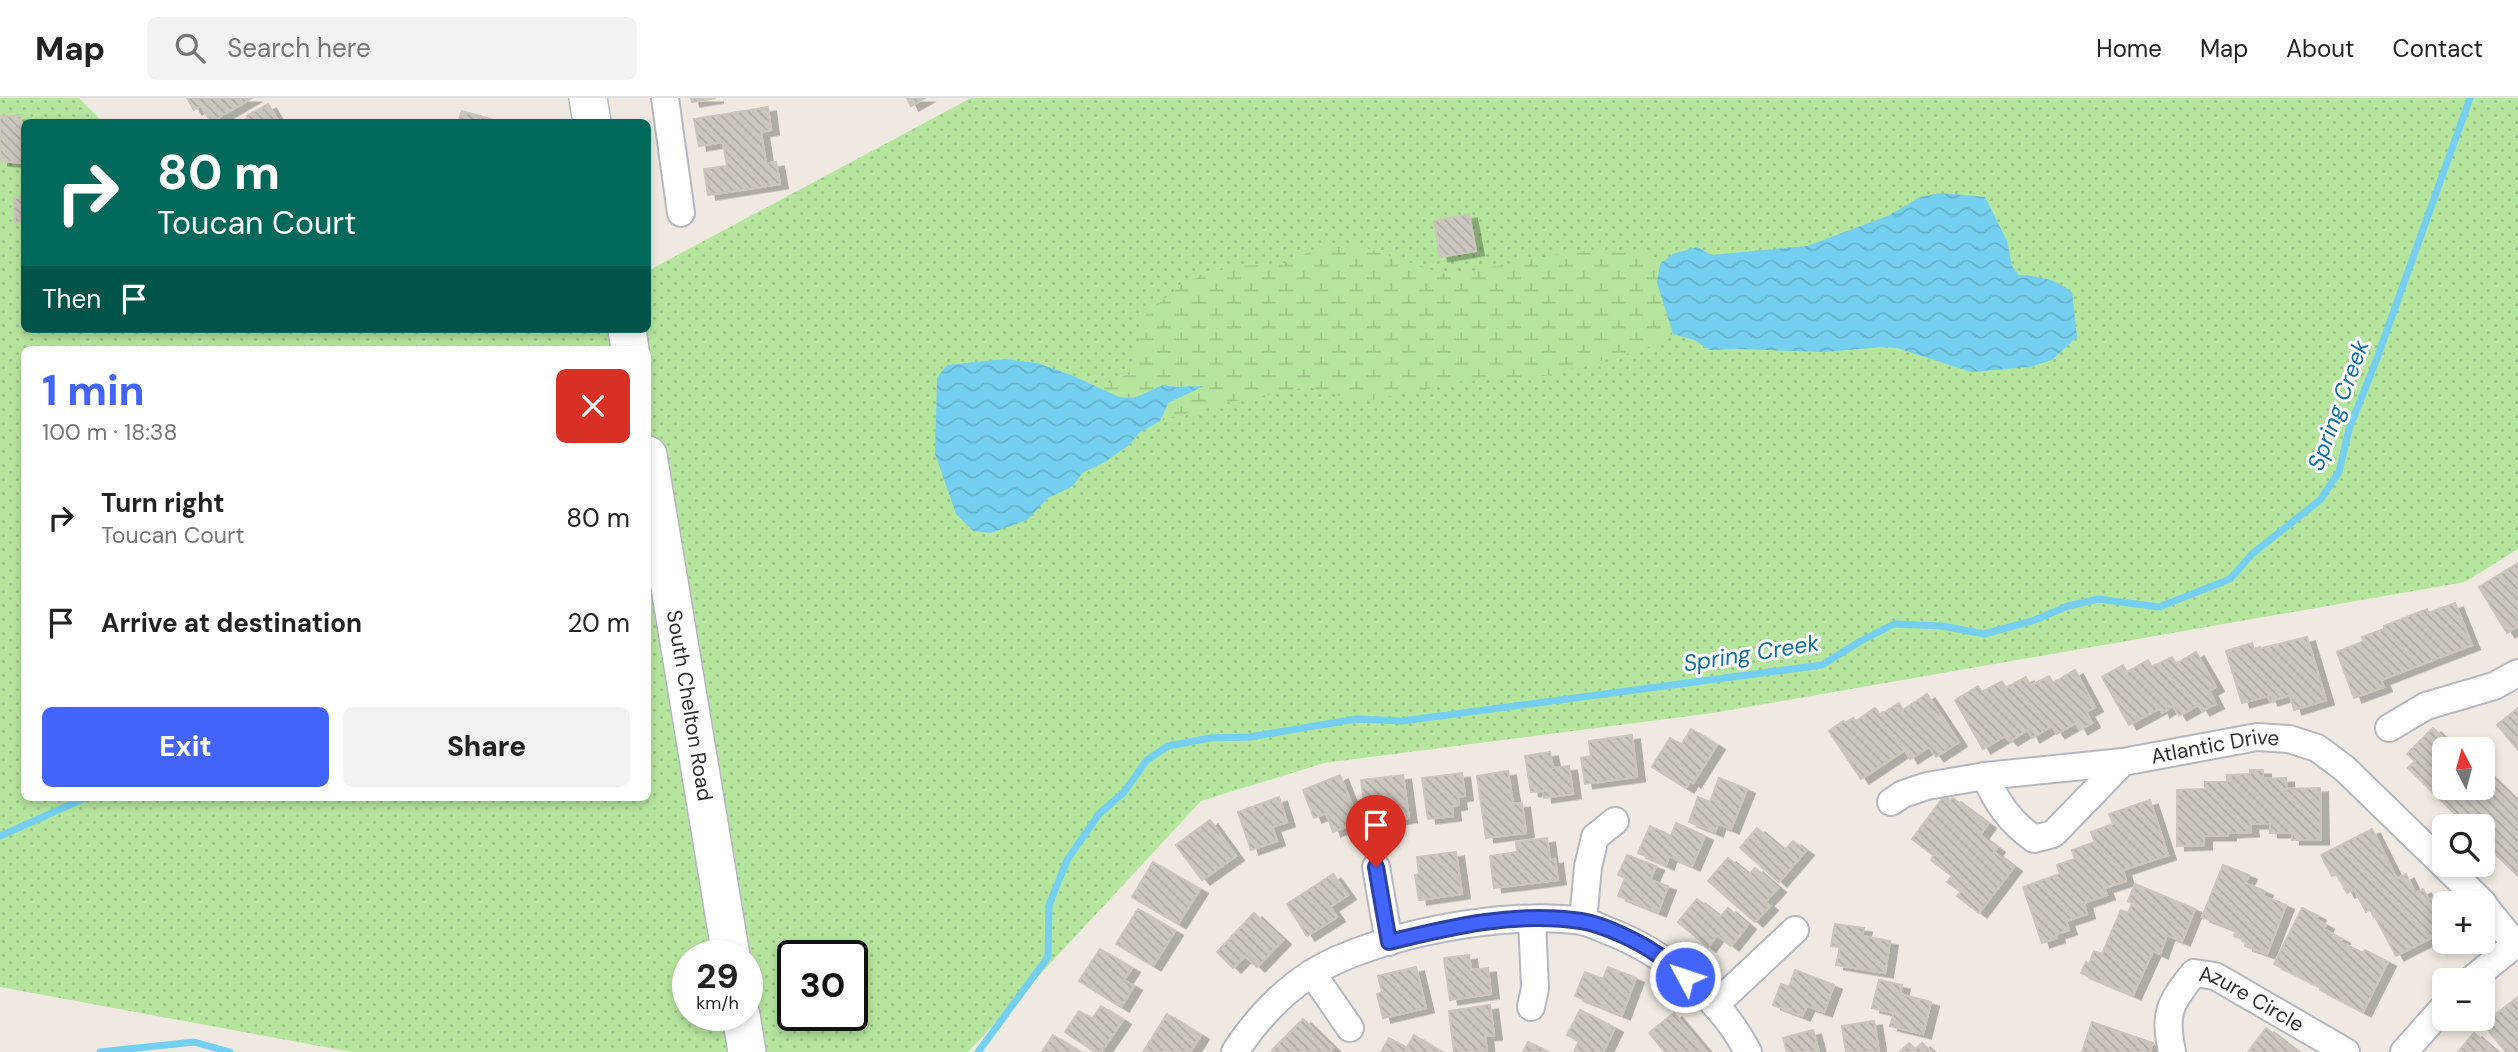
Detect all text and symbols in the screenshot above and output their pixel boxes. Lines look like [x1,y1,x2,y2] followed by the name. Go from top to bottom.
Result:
[147,17,637,80] search box
[35,27,105,70] text: Map
[171,29,209,67] icon: search
[227,31,371,65] text: Search here
[2096,33,2162,64] text: Home
[2200,33,2248,64] text: Map
[2286,33,2355,64] text: About
[2393,33,2483,64] text: Contact
[157,140,280,204] text: 80 m
[42,147,133,238] icon: right
[157,202,357,244] text: Toucan Court
[115,280,153,318] icon: arrive
[42,282,101,316] text: Then
[2300,335,2376,474] water label: Spring Creek
[42,363,145,418] text: 1 min
[556,369,630,443] button: close
[42,417,177,447] text: 100 m · 18:38
[101,486,225,520] text: Turn right
[42,499,80,537] icon: right
[566,501,630,535] text: 80 m
[101,520,244,550] text: Toucan Court
[42,604,80,642] icon: arrive
[101,606,362,640] text: Arrive at destination
[567,606,630,640] text: 20 m
[660,608,719,803] street label: South Chelton Road
[1681,627,1821,679] water label: Spring Creek
[42,707,329,787] button: Exit
[343,707,630,787] button: Share
[2149,723,2280,771] street label: Atlantic Drive
[2432,737,2496,800] north arrow
[2432,737,2495,1031] map controls
[1346,795,1406,867] pin
[1357,806,1395,844] icon: arrive
[2432,814,2495,877] button: search
[2432,891,2495,954] button: +
[777,940,868,1031] speed limit sign: 30
[1648,940,1722,1014] position arrow
[696,953,739,999] text: 29
[2197,960,2309,1039] street label: Azure Circle
[2432,968,2495,1031] button: −
[696,991,739,1015] text: km/h

